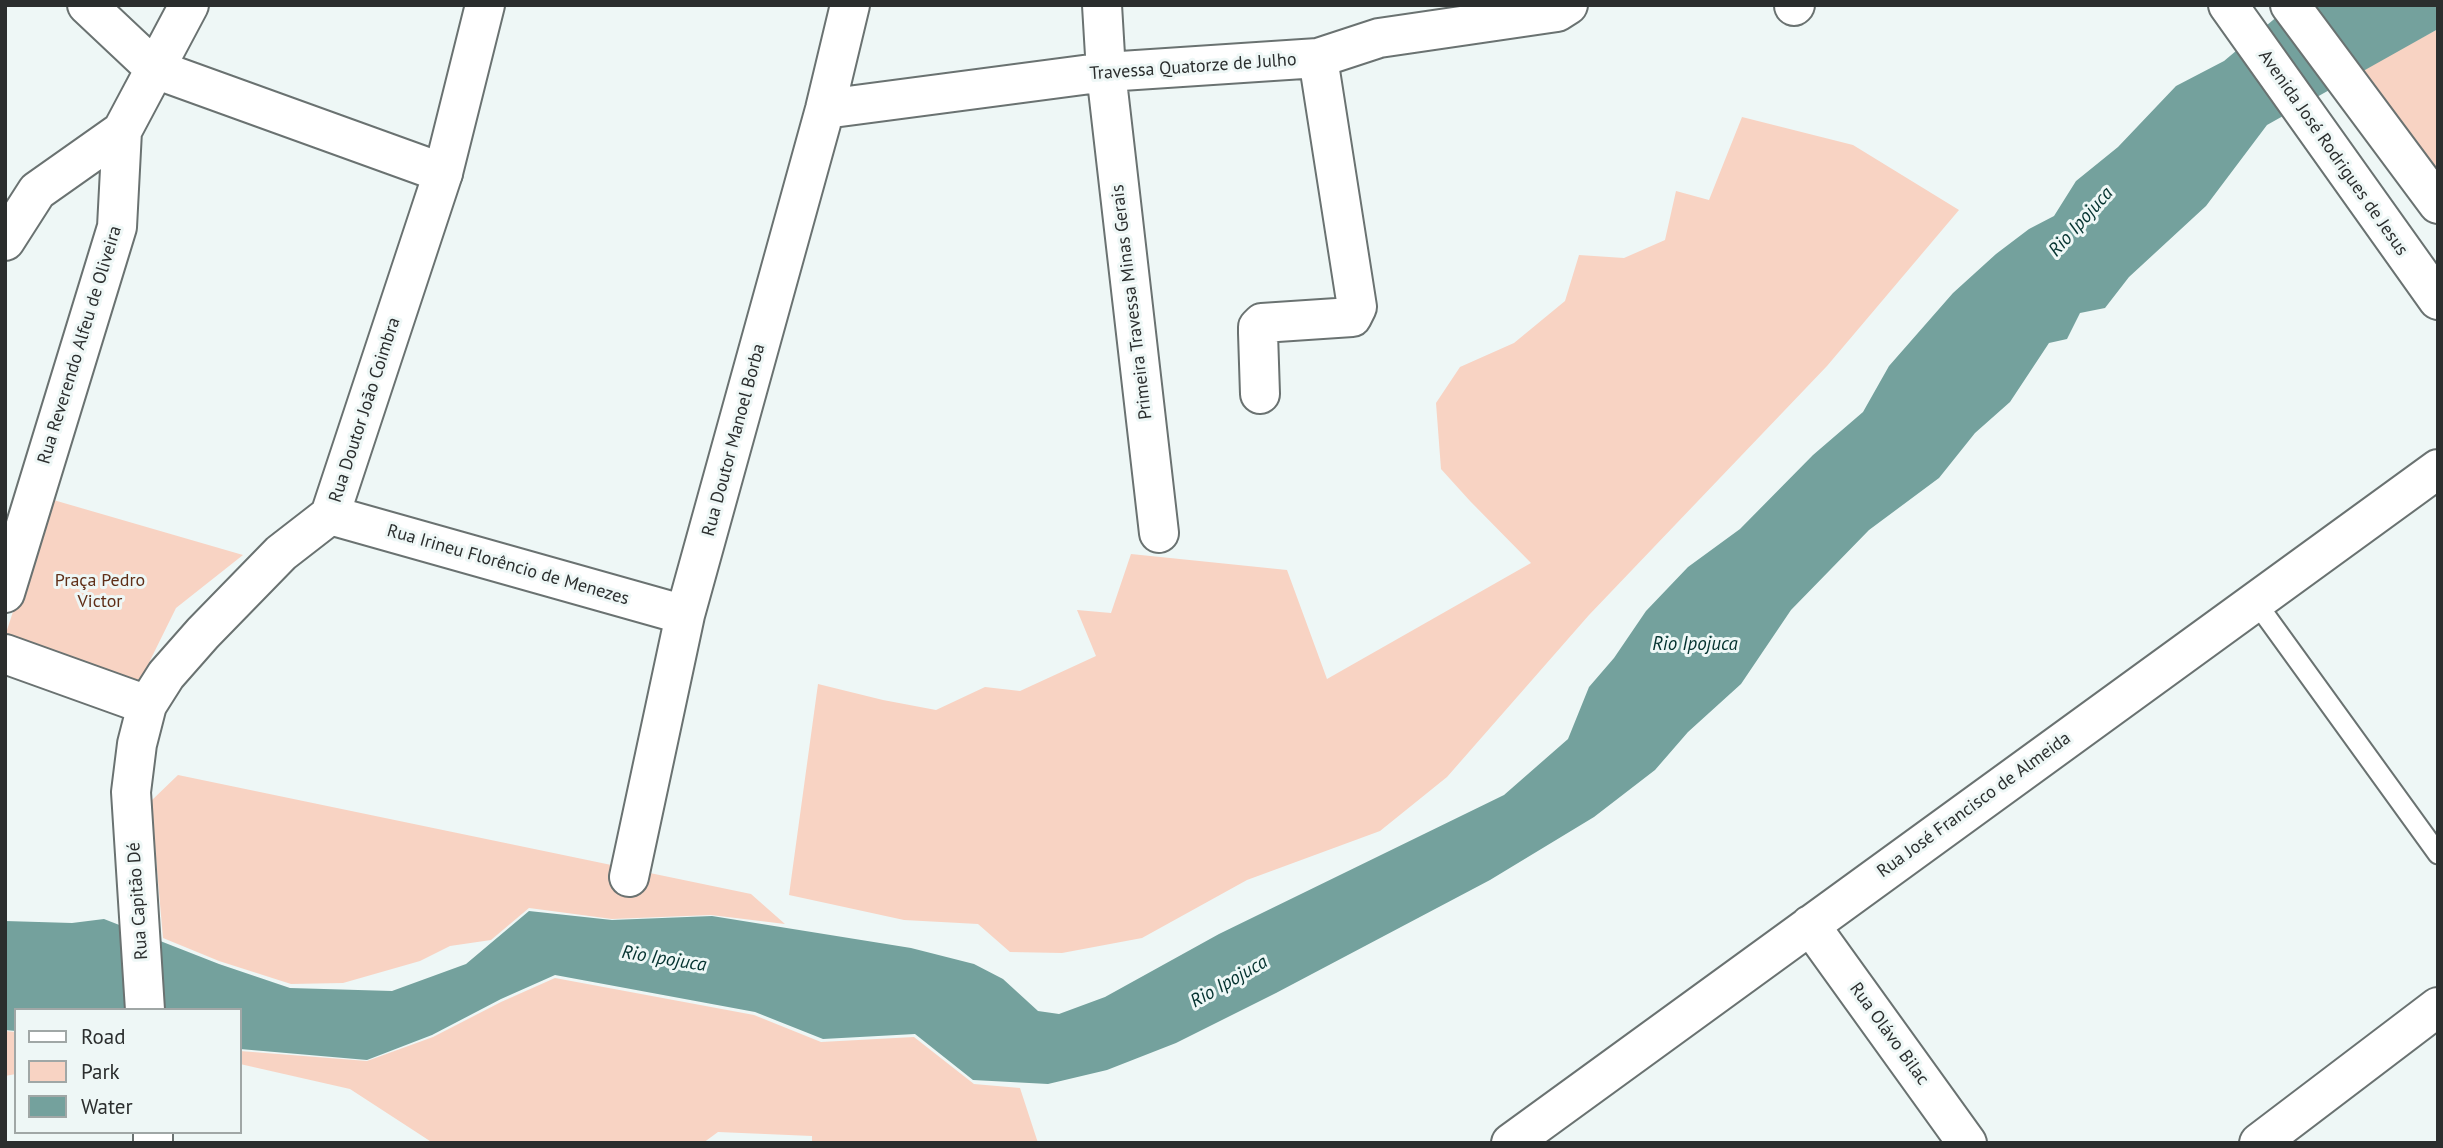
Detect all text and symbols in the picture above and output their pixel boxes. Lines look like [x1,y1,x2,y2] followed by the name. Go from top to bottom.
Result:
[2254,46,2412,260] street label: Avenida José Rodrigues de Jesus
[1089,49,1297,85] street label: Travessa Quatorze de Julho
[1107,183,1157,421] street label: Primeira Travessa Minas Gerais
[2044,183,2118,261] water label: Rio Ipojuca
[33,223,127,467] street label: Rua Reverendo Alfeu de Oliveira
[325,315,405,505] street label: Rua Doutor João Coimbra
[698,341,770,539] street label: Rua Doutor Manoel Borba
[385,520,631,610] street label: Rua Irineu Florêncio de Menezes
[55,570,145,612] park label: Praça Pedro Victor
[1652,634,1738,656] water label: Rio Ipojuca
[1873,728,2075,882] street label: Rua José Francisco de Almeida
[123,841,153,961] street label: Rua Capitão Dé
[620,941,708,977] water label: Rio Ipojuca
[1186,951,1272,1013] water label: Rio Ipojuca
[1845,979,1933,1089] street label: Rua Olávo Bilac
[14,1008,242,1134] legend
[81,1023,125,1050] text: Road
[81,1058,120,1085] text: Park
[81,1093,133,1120] text: Water

